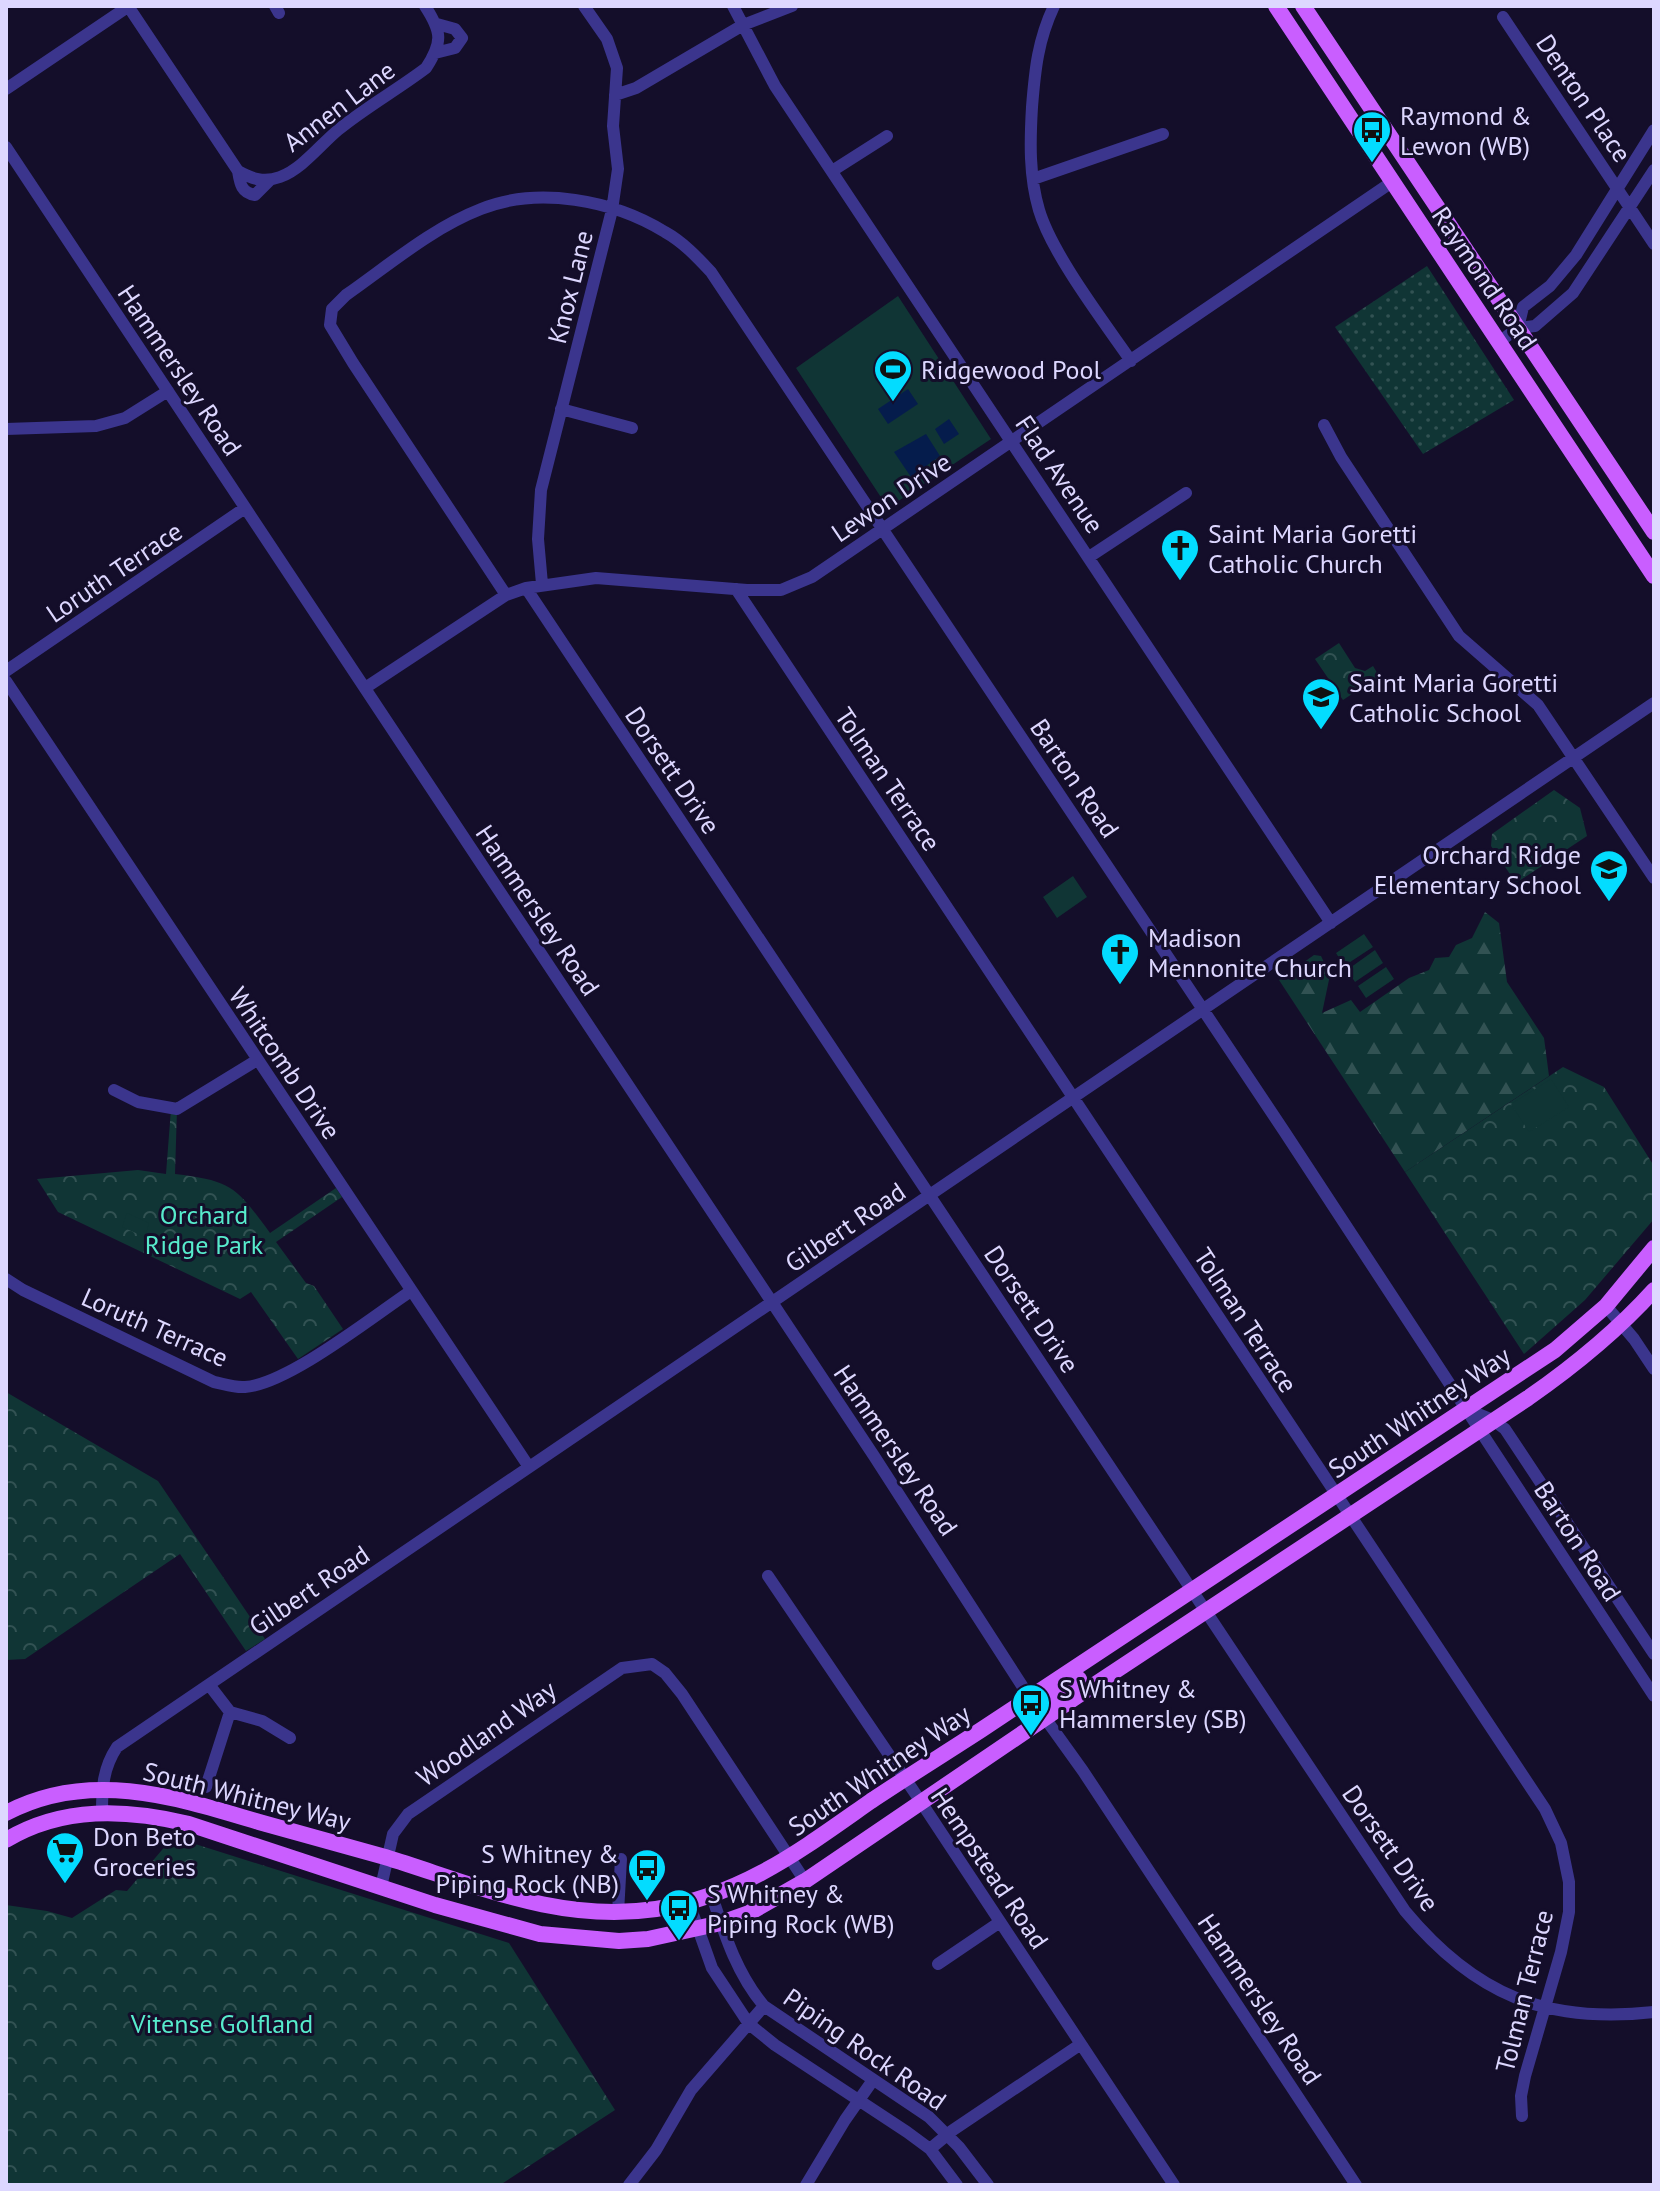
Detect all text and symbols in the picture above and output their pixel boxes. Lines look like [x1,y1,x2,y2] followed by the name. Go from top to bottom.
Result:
[1529,28,1639,168] street label: Denton Place
[277,53,401,159] street label: Annen Lane
[1400,99,1532,162] place label: Raymond & Lewon (WB)
[1351,109,1393,164] bus stop icon: Raymond & Lewon (WB)
[1425,200,1545,356] street label: Raymond Road
[540,227,600,347] street label: Knox Lane
[111,278,249,462] street label: Hammersley Road
[872,348,914,403] sports icon: Ridgewood Pool
[921,353,1101,386] place label: Ridgewood Pool
[1009,409,1111,539] street label: Flad Avenue
[825,445,957,549] street label: Lewon Drive
[40,514,188,630] street label: Loruth Terrace
[1208,517,1417,580] place label: Saint Maria Goretti Catholic Church
[1159,527,1201,582] church icon: Saint Maria Goretti Catholic Church
[1349,666,1558,729] place label: Saint Maria Goretti Catholic School
[1300,676,1342,731] school or university icon: Saint Maria Goretti Catholic School
[618,700,728,840] street label: Dorsett Drive
[828,701,948,857] street label: Tolman Terrace
[1023,712,1127,844] street label: Barton Road
[469,818,607,1002] street label: Hammersley Road
[1374,838,1581,901] place label: Orchard Ridge Elementary School
[1588,848,1630,903] school or university icon: Orchard Ridge Elementary School
[1148,921,1352,984] place label: Madison Mennonite Church
[1099,931,1141,986] church icon: Madison Mennonite Church
[222,981,348,1145] street label: Whitcomb Drive
[779,1175,911,1279] street label: Gilbert Road
[145,1198,264,1261] park label: Orchard Ridge Park
[977,1239,1087,1379] street label: Dorsett Drive
[1187,1241,1305,1399] street label: Tolman Terrace
[77,1280,233,1374] street label: Loruth Terrace
[1322,1339,1516,1485] street label: South Whitney Way
[827,1358,965,1542] street label: Hammersley Road
[1527,1475,1629,1607] street label: Barton Road
[243,1538,375,1642] street label: Gilbert Road
[1059,1672,1247,1735] place label: S Whitney & Hammersley (SB)
[410,1673,562,1793] street label: Woodland Way
[1010,1682,1052,1737] bus stop icon: S Whitney & Hammersley (SB)
[782,1697,976,1843] street label: South Whitney Way
[140,1754,354,1838] street label: South Whitney Way
[1335,1778,1447,1918] street label: Dorsett Drive
[924,1781,1056,1955] street label: Hempstead Road
[93,1820,196,1883] place label: Don Beto Groceries
[44,1830,86,1885] supermarket icon: Don Beto Groceries
[436,1837,619,1900] place label: S Whitney & Piping Rock (NB)
[626,1847,668,1902] bus stop icon: S Whitney & Piping Rock (NB)
[707,1877,894,1940] place label: S Whitney & Piping Rock (WB)
[658,1887,700,1942] bus stop icon: S Whitney & Piping Rock (WB)
[1488,1906,1560,2076] street label: Tolman Terrace
[1191,1907,1329,2091] street label: Hammersley Road
[777,1981,953,2117] street label: Piping Rock Road
[130,2007,313,2040] park label: Vitense Golfland

